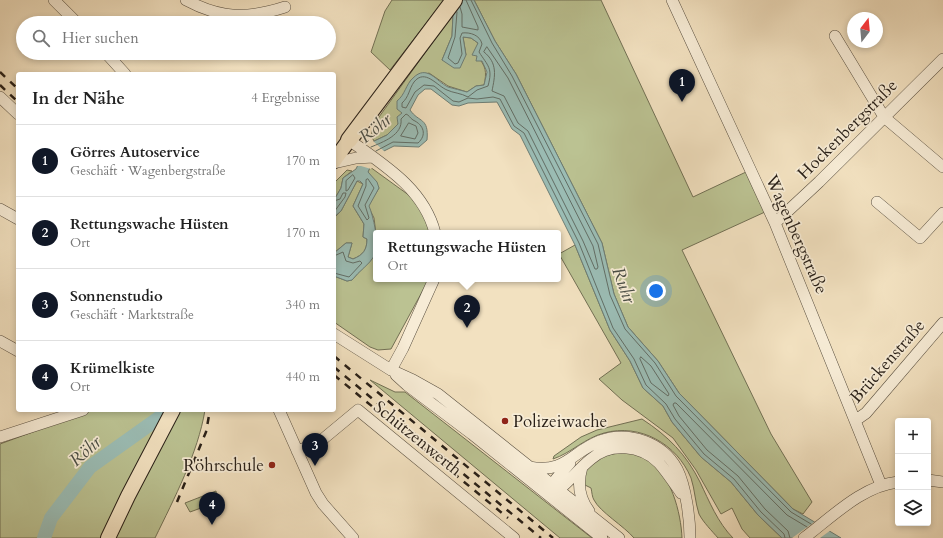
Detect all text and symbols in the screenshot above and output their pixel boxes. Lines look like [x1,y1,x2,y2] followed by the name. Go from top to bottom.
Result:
[847,12,883,48] north arrow
[16,16,336,60] search box
[30,27,52,49] icon: search
[62,28,139,48] text: Hier suchen
[669,69,695,102] pin: 1
[792,74,902,184] street label: Hockenbergstraße
[32,87,125,110] text: In der Nähe
[251,89,320,107] text: 4 Ergebnisse
[354,107,398,149] water label: Röhr
[70,142,200,162] text: Görres Autoservice
[42,152,48,170] text: 1
[286,152,320,170] text: 170 m
[70,162,226,180] text: Geschäft · Wagenbergstraße
[760,170,833,297] street label: Wagenbergstraße
[70,214,229,234] text: Rettungswache Hüsten
[42,224,48,242] text: 2
[286,224,320,242] text: 170 m
[373,230,561,282] popup
[70,234,90,252] text: Ort
[388,237,546,257] text: Rettungswache Hüsten
[388,257,408,275] text: Ort
[605,264,642,308] water label: Ruhr
[646,281,666,301] your location
[70,286,163,306] text: Sonnenstudio
[454,295,480,328] pin: 2
[42,296,48,314] text: 3
[286,296,320,314] text: 340 m
[70,306,194,324] text: Geschäft · Marktstraße
[845,315,930,408] street label: Brückenstraße
[70,358,155,378] text: Krümelkiste
[42,368,48,386] text: 4
[286,368,320,386] text: 440 m
[70,378,90,396] text: Ort
[369,396,467,482] street label: Schützenwerth
[513,410,607,433] place label: Polizeiwache
[500,416,510,426] marker: Polizeiwache
[895,418,931,526] map controls
[895,418,931,454] button: +
[64,430,108,472] water label: Röhr
[302,433,328,466] pin: 3
[183,454,264,477] place label: Röhrschule
[895,454,931,490] button: −
[267,460,277,470] marker: Röhrschule
[895,490,931,526] button: layers
[199,492,225,525] pin: 4

